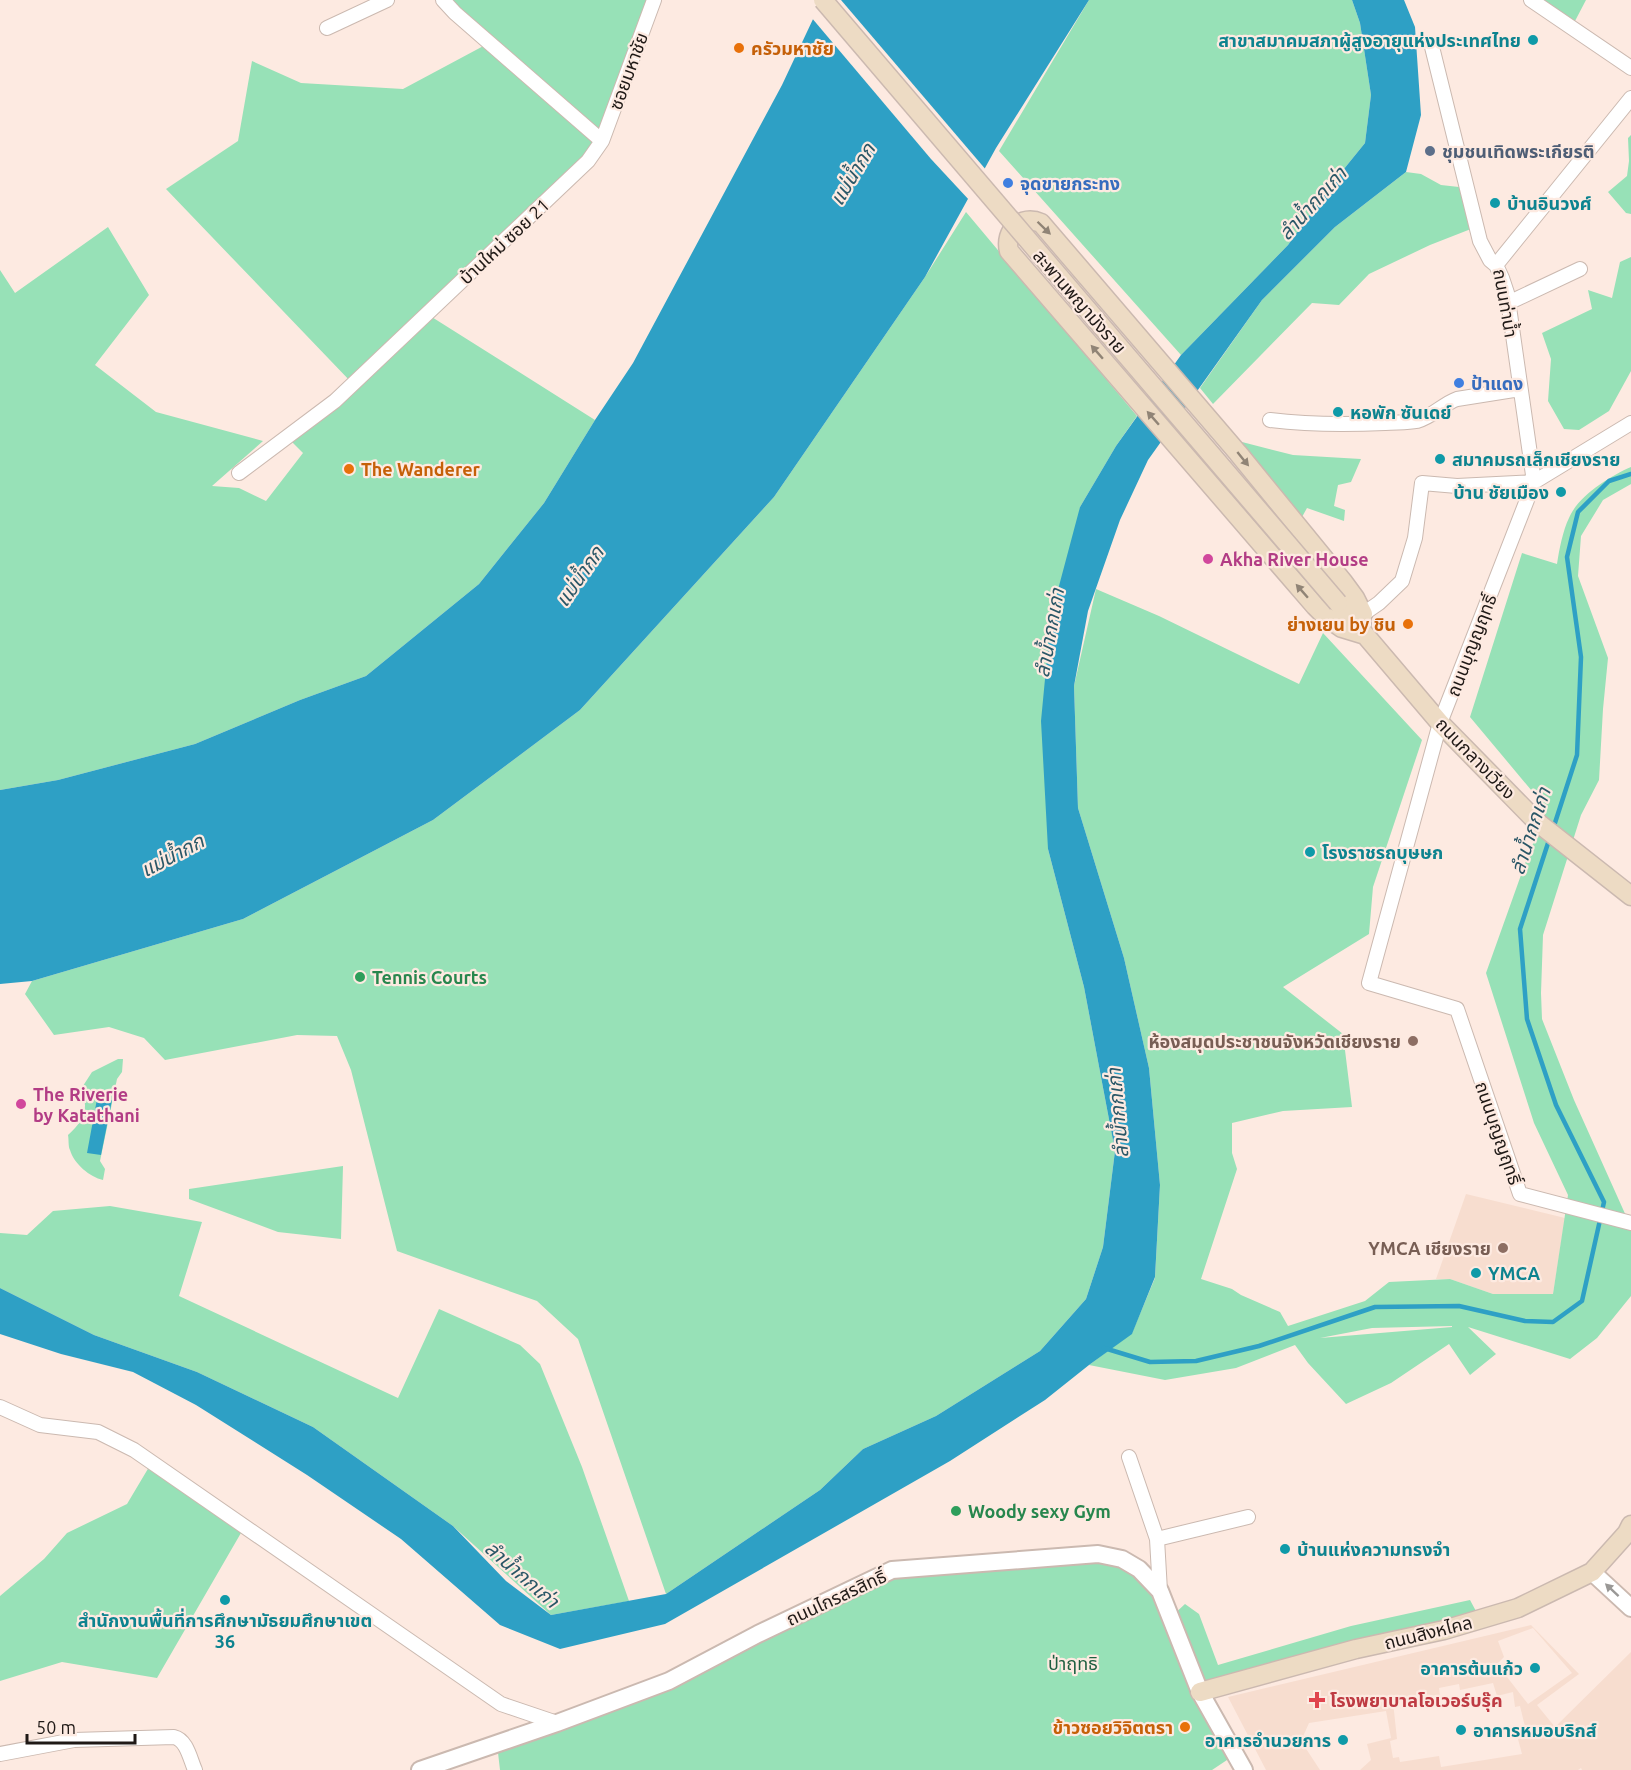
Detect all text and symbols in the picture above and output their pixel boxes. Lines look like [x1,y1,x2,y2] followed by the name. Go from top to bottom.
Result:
[605,30,651,112] street label: ซอยมหาชัย
[1218,30,1521,52] place label: สาขาสมาคมสภาผู้สูงอายุแห่งประเทศไทย
[1526,33,1540,47] marker: สาขาสมาคมสภาผู้สูงอายุแห่งประเทศไทย
[751,38,834,58] place label: ครัวมหาชัย
[732,41,746,55] marker: ครัวมหาชัย
[823,137,880,209] water label: แม่น้ำกก
[1442,141,1594,163] place label: ชุมชนเทิดพระเกียรติ
[1423,144,1437,158] marker: ชุมชนเทิดพระเกียรติ
[1272,160,1351,244] water label: ลำน้ำกกเก่า
[1020,173,1120,195] place label: จุดขายกระทง
[1001,176,1015,190] marker: จุดขายกระทง
[1507,193,1592,213] place label: บ้านอินวงศ์
[455,194,553,288] street label: บ้านใหม่ ซอย 21
[1488,196,1502,210] marker: บ้านอินวงศ์
[1037,221,1051,235] one-way arrow
[1030,245,1130,357] street label: สะพานพญามังราย
[1490,267,1524,339] street label: ถนนท่าน้ำ
[1090,345,1104,360] one-way arrow
[1471,373,1523,393] place label: ป้าแดง
[1452,376,1466,390] marker: ป้าแดง
[1350,402,1452,422] place label: หอพัก ซันเดย์
[1331,405,1345,419] marker: หอพัก ซันเดย์
[1147,411,1160,426] one-way arrow
[1452,449,1620,469] place label: สมาคมรถเล็กเชียงราย
[1236,452,1248,467] one-way arrow
[1433,452,1447,466] marker: สมาคมรถเล็กเชียงราย
[361,459,481,479] place label: The Wanderer
[342,462,356,476] marker: The Wanderer
[1453,482,1549,502] place label: บ้าน ชัยเมือง
[1554,485,1568,499] marker: บ้าน ชัยเมือง
[548,540,608,610] water label: แม่น้ำกก
[1220,549,1369,569] place label: Akha River House
[1201,552,1215,566] marker: Akha River House
[1296,584,1309,599] one-way arrow
[1028,586,1068,679] water label: ลำน้ำกกเก่า
[1442,591,1502,700] street label: ถนนบุญญฤทธิ์
[1287,614,1396,634] place label: ย่างเยน by ชิน
[1401,617,1415,631] marker: ย่างเยน by ชิน
[1432,713,1520,803] street label: ถนนกลางเวียง
[1503,783,1555,877] water label: ลำน้ำกกเก่า
[136,827,208,881] water label: แม่น้ำกก
[1322,842,1443,864] place label: โรงราชรถบุษษก
[1303,845,1317,859] marker: โรงราชรถบุษษก
[372,967,487,987] place label: Tennis Courts
[353,970,367,984] marker: Tennis Courts
[1148,1031,1401,1053] place label: ห้องสมุดประชาชนจังหวัดเชียงราย
[1406,1034,1420,1048] marker: ห้องสมุดประชาชนจังหวัดเชียงราย
[1100,1066,1132,1159] water label: ลำน้ำกกเก่า
[1470,1079,1526,1188] street label: ถนนบุญญฤทธิ์
[33,1084,140,1125] place label: The Riverie by Katathani
[14,1097,28,1111] marker: The Riverie by Katathani
[1368,1238,1491,1258] place label: YMCA เชียงราย
[1496,1241,1510,1255] marker: YMCA เชียงราย
[1488,1263,1541,1283] place label: YMCA
[1469,1266,1483,1280] marker: YMCA
[968,1501,1111,1521] place label: Woody sexy Gym
[949,1504,963,1518] marker: Woody sexy Gym
[481,1534,565,1613] water label: ลำน้ำกกเก่า
[1297,1539,1450,1559] place label: บ้านแห่งความทรงจำ
[1278,1542,1292,1556] marker: บ้านแห่งความทรงจำ
[783,1565,889,1629] street label: ถนนไกรสรสิทธิ์
[1604,1583,1619,1597] one-way arrow
[218,1593,232,1607] marker: สำนักงานพื้นที่การศึกษามัธยมศึกษาเขต 36
[78,1608,372,1651] place label: สำนักงานพื้นที่การศึกษามัธยมศึกษาเขต 36
[1382,1611,1474,1653] street label: ถนนสิงหไคล
[1048,1653,1098,1674] park label: ป่าฤทธิ
[1420,1658,1523,1678] place label: อาคารต้นแก้ว
[1528,1661,1542,1675] marker: อาคารต้นแก้ว
[1330,1690,1503,1712] place label: โรงพยาบาลโอเวอร์บรุ๊ค
[1308,1691,1326,1709] marker: โรงพยาบาลโอเวอร์บรุ๊ค
[27,1707,135,1745] scale bar
[36,1717,76,1737] text: 50 m
[1053,1717,1173,1737] place label: ข้าวซอยวิจิตตรา
[1178,1720,1192,1734] marker: ข้าวซอยวิจิตตรา
[1473,1720,1597,1740] place label: อาคารหมอบริกส์
[1454,1723,1468,1737] marker: อาคารหมอบริกส์
[1205,1730,1331,1750] place label: อาคารอำนวยการ
[1336,1733,1350,1747] marker: อาคารอำนวยการ

